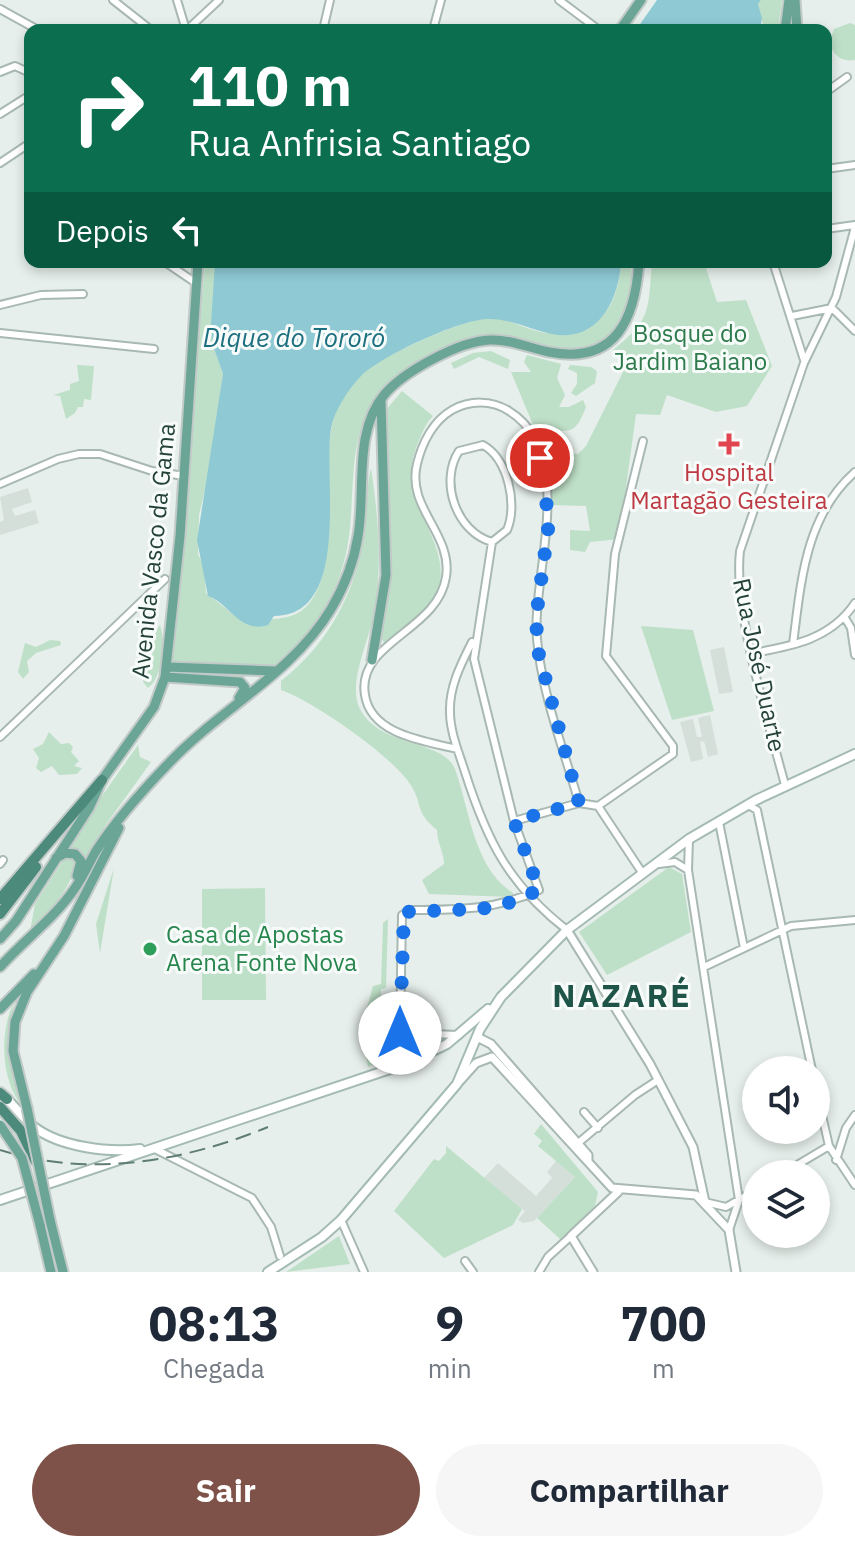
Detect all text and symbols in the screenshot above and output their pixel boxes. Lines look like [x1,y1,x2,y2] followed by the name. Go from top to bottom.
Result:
[188,49,352,121] text: 110 m
[56,56,160,160] icon: right
[188,119,531,166] text: Rua Anfrisia Santiago
[165,208,209,252] icon: left
[56,211,149,250] text: Depois
[613,317,767,377] park label: Bosque do Jardim Baiano
[203,320,385,354] water label: Dique do Tororó
[124,421,182,680] street label: Avenida Vasco da Gama
[506,424,574,492] pin
[718,433,740,455] marker: Hospital Martagão Gesteira
[518,436,562,480] icon: arrive
[630,456,828,516] place label: Hospital Martagão Gesteira
[726,575,794,755] street label: Rua José Duarte
[166,918,357,978] place label: Casa de Apostas Arena Fonte Nova
[141,940,159,958] marker: Casa de Apostas Arena Fonte Nova
[552,974,692,1016] district label: NAZARÉ
[358,991,442,1075] position arrow
[742,1056,830,1248] map controls
[742,1056,830,1144] button: sound
[742,1160,830,1248] button: layers
[148,1292,279,1354] text: 08:13
[435,1292,464,1354] text: 9
[620,1292,707,1354] text: 700
[163,1351,265,1385] text: Chegada
[428,1351,472,1385] text: min
[652,1351,675,1385] text: m
[32,1444,420,1536] button: Sair
[436,1444,823,1536] button: Compartilhar

